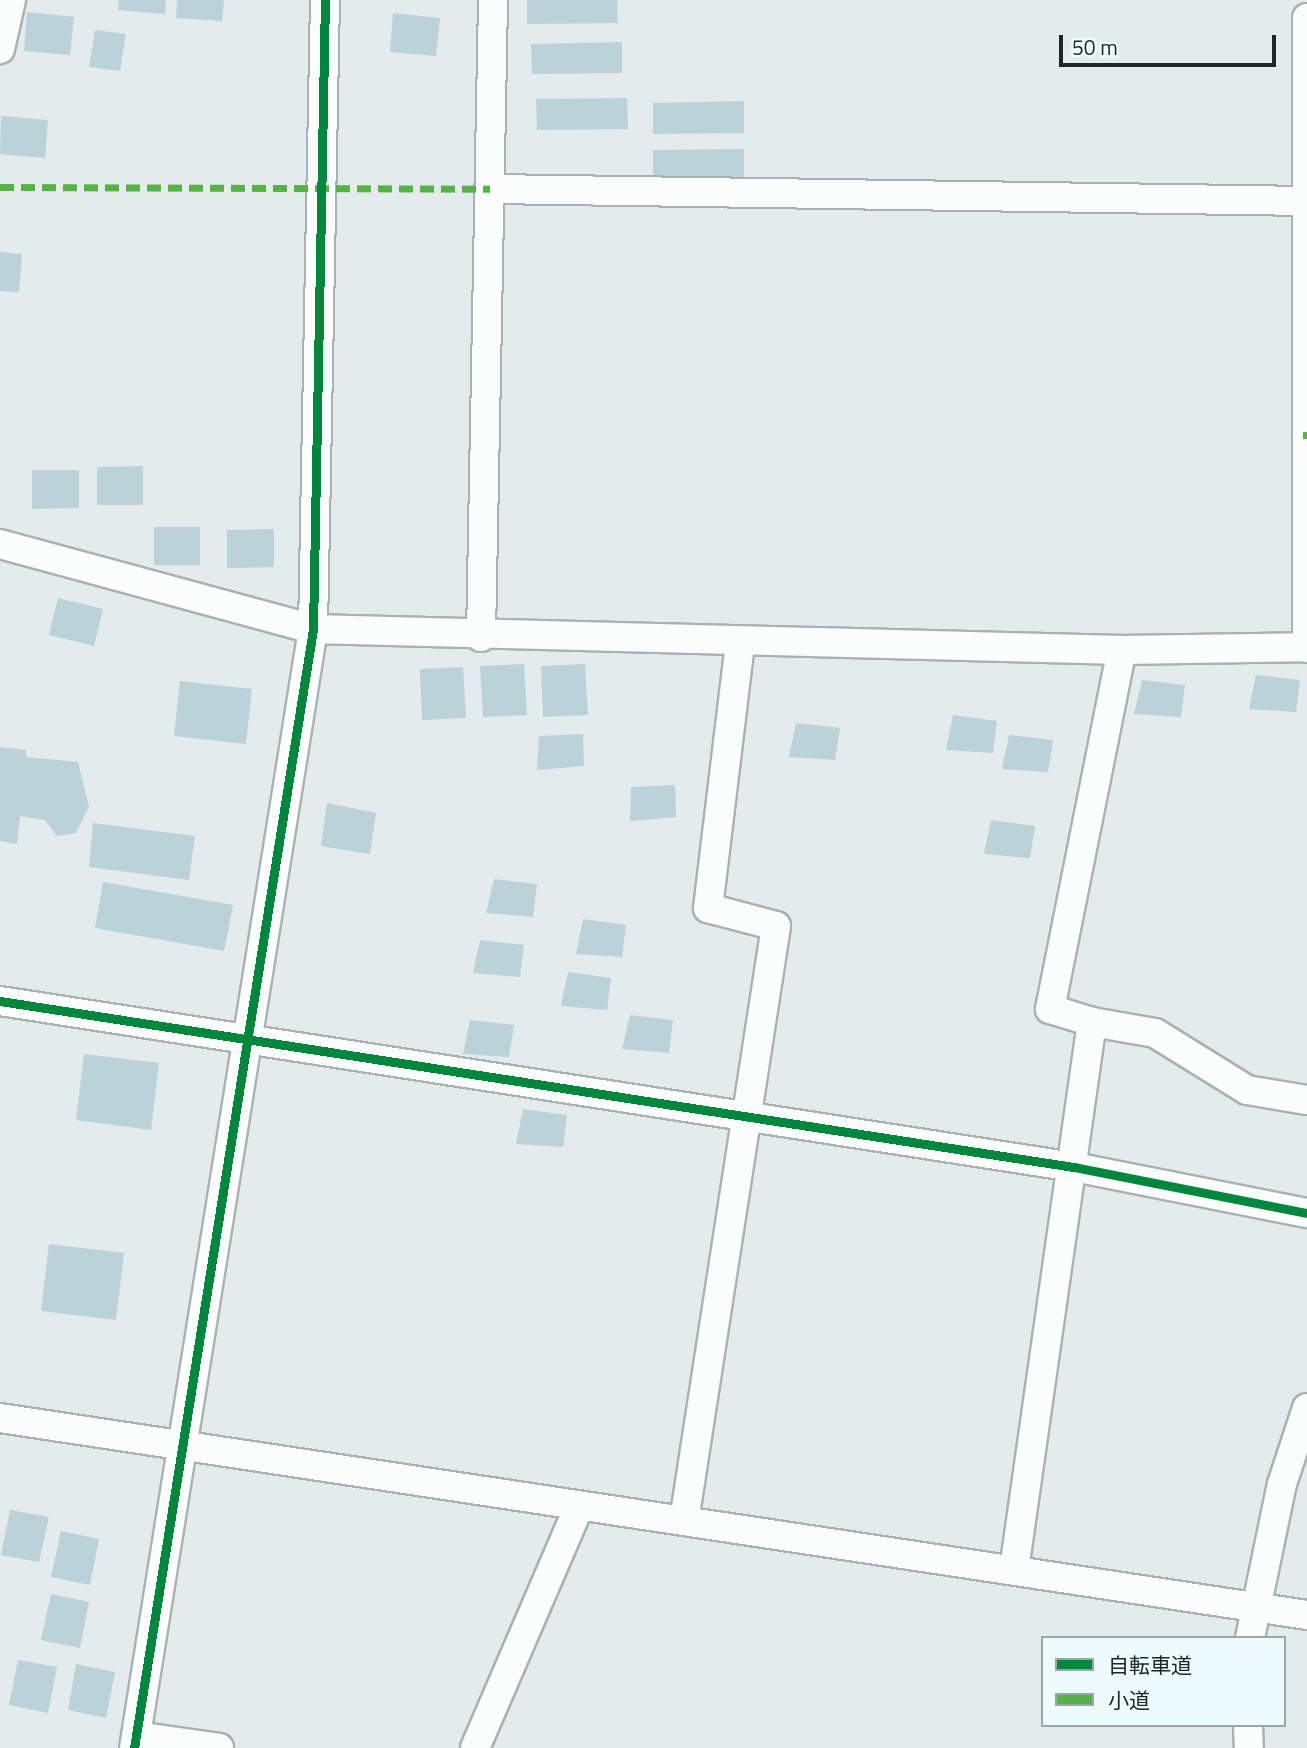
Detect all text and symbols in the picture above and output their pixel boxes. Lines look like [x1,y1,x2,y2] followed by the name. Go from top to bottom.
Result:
[1062,21,1279,65] scale bar
[1072,31,1118,63] text: 50 m
[1041,1636,1286,1727] legend
[1108,1649,1192,1681] text: 自転車道
[1108,1684,1150,1716] text: 小道

